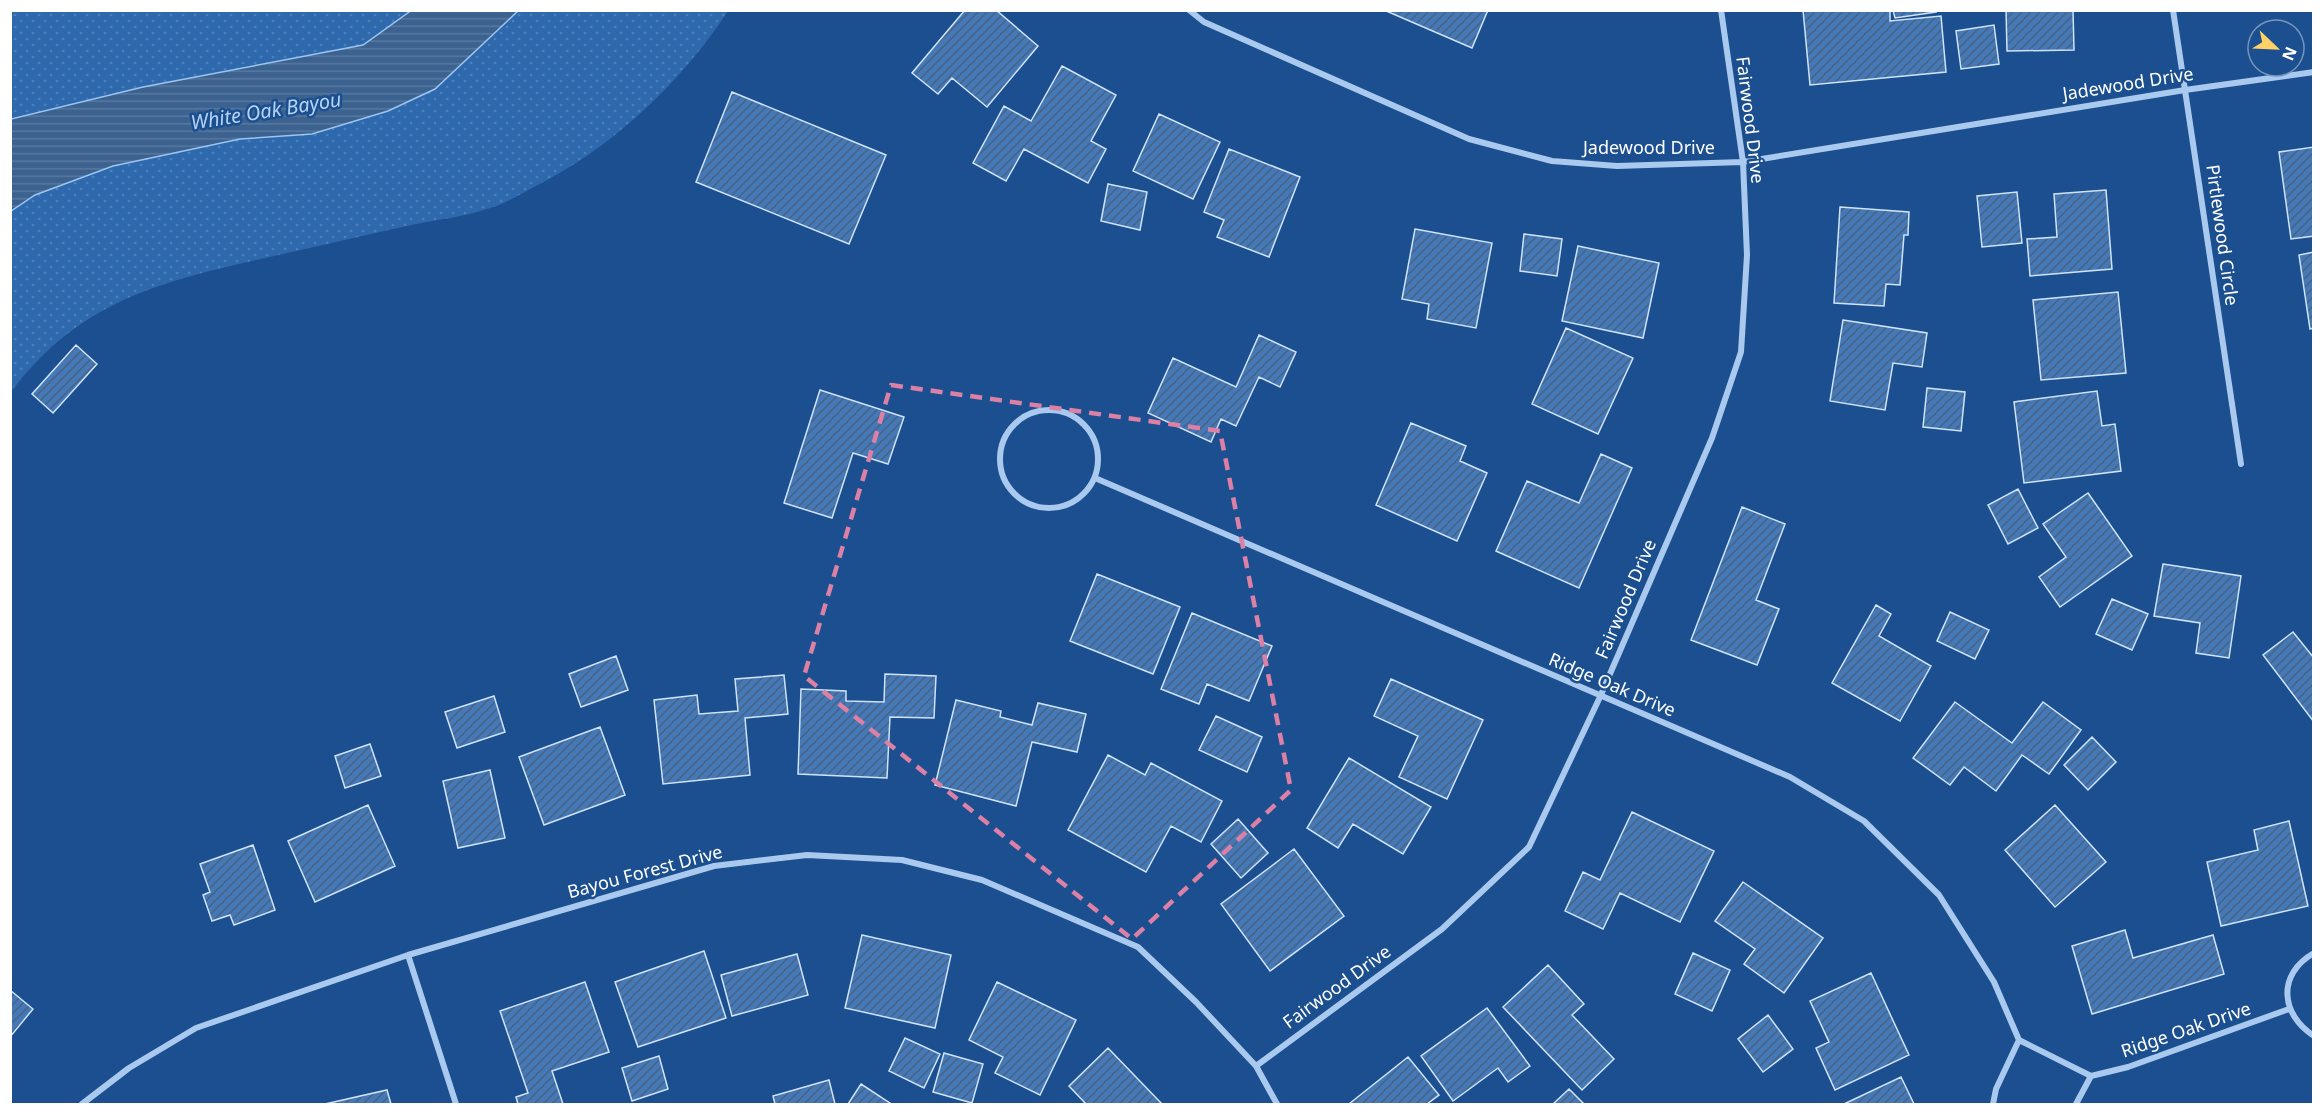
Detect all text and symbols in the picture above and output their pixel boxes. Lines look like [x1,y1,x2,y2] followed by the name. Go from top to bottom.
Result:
[2246,18,2306,78] north arrow
[2277,44,2302,64] text: N
[1731,55,1771,185] street label: Fairwood Drive
[2059,61,2195,106] street label: Jadewood Drive
[189,85,343,136] water label: White Oak Bayou
[1581,135,1715,159] street label: Jadewood Drive
[2201,163,2245,307] street label: Pirtlewood Circle
[1589,535,1661,662] street label: Fairwood Drive
[1545,647,1680,722] street label: Ridge Oak Drive
[565,839,725,903] street label: Bayou Forest Drive
[1278,939,1395,1033] street label: Fairwood Drive
[2118,996,2254,1063] street label: Ridge Oak Drive

